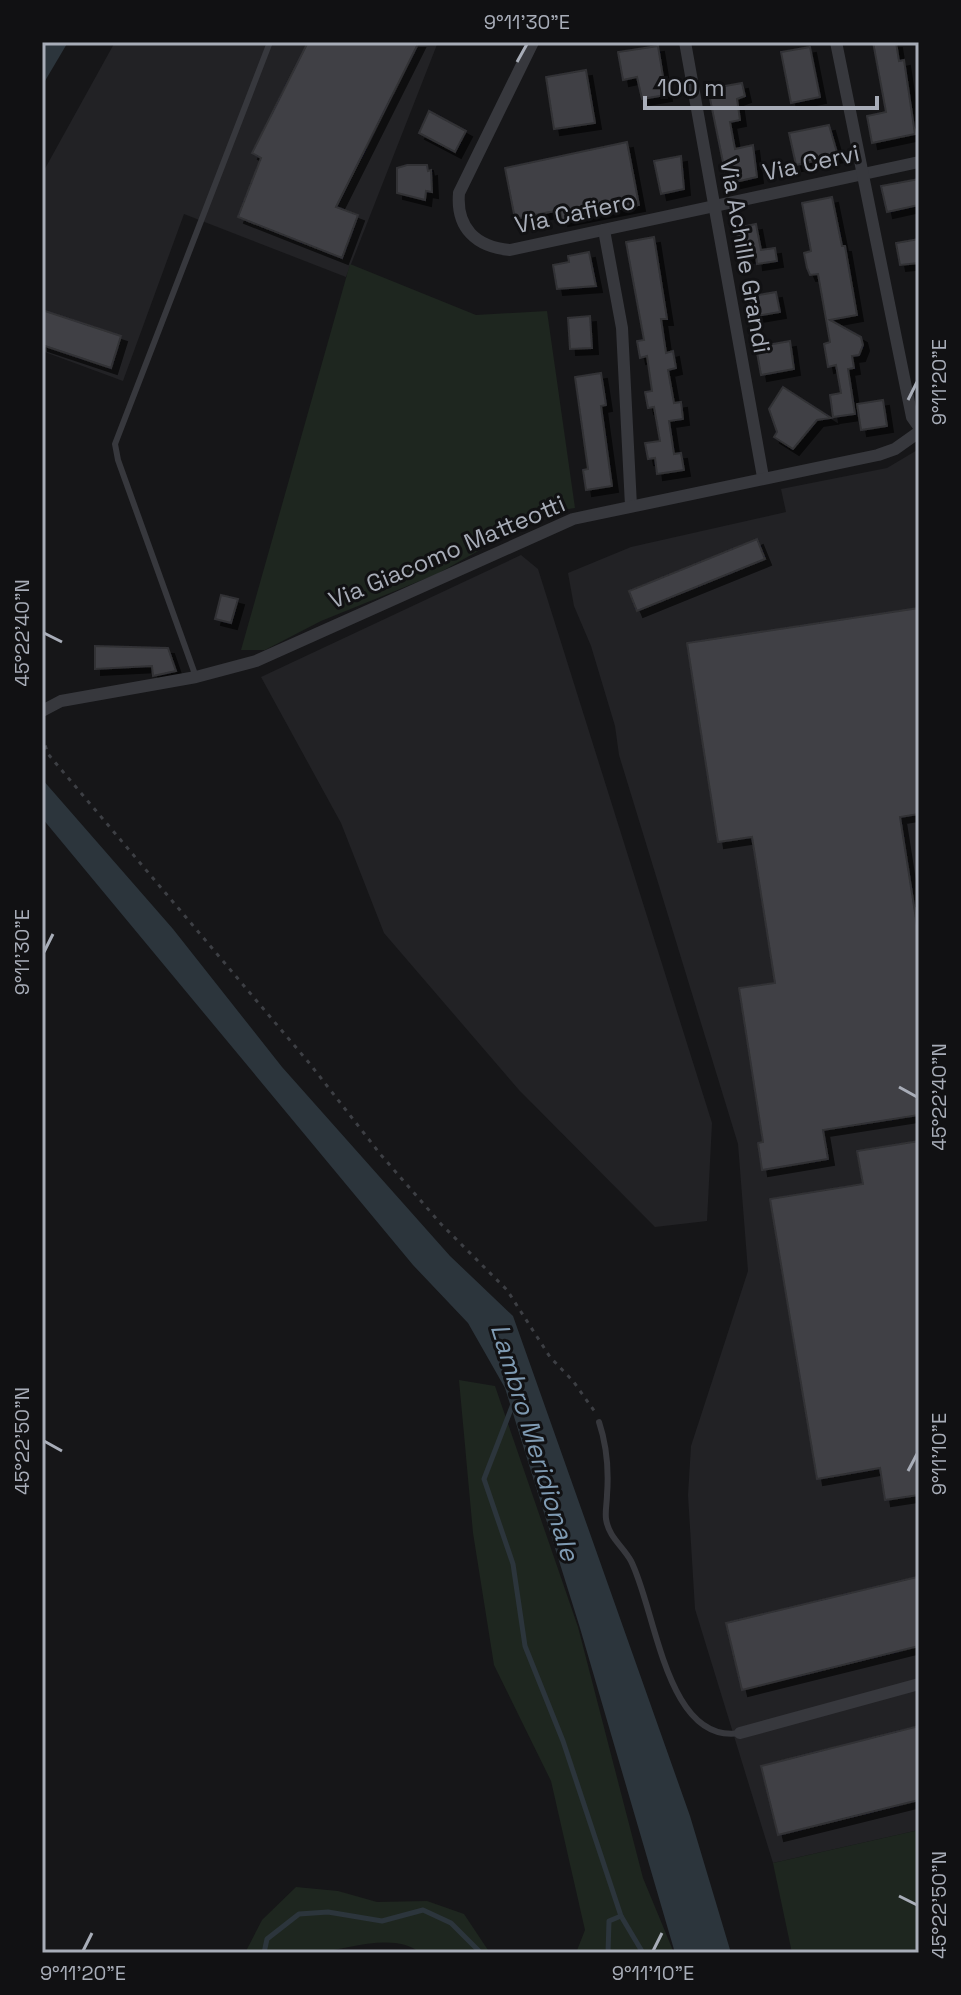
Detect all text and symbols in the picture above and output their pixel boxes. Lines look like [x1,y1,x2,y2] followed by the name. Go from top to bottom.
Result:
[484,9,570,35] text: 9°11'30"E
[645,60,877,110] scale bar
[657,72,725,103] text: 100 m
[760,137,862,188] street label: Via Cervi
[713,156,778,356] street label: Via Achille Grandi
[512,185,638,240] street label: Via Cafiero
[926,339,952,425] text: 9°11'20"E
[324,488,570,615] street label: Via Giacomo Matteotti
[9,579,35,687] text: 45°22'40"N
[9,909,35,995] text: 9°11'30"E
[926,1043,952,1151] text: 45°22'40"N
[483,1319,588,1566] water label: Lambro Meridionale
[9,1387,35,1495] text: 45°22'50"N
[926,1413,952,1495] text: 9°11'10"E
[926,1851,952,1959] text: 45°22'50"N
[40,1960,126,1986] text: 9°11'20"E
[612,1960,694,1986] text: 9°11'10"E

